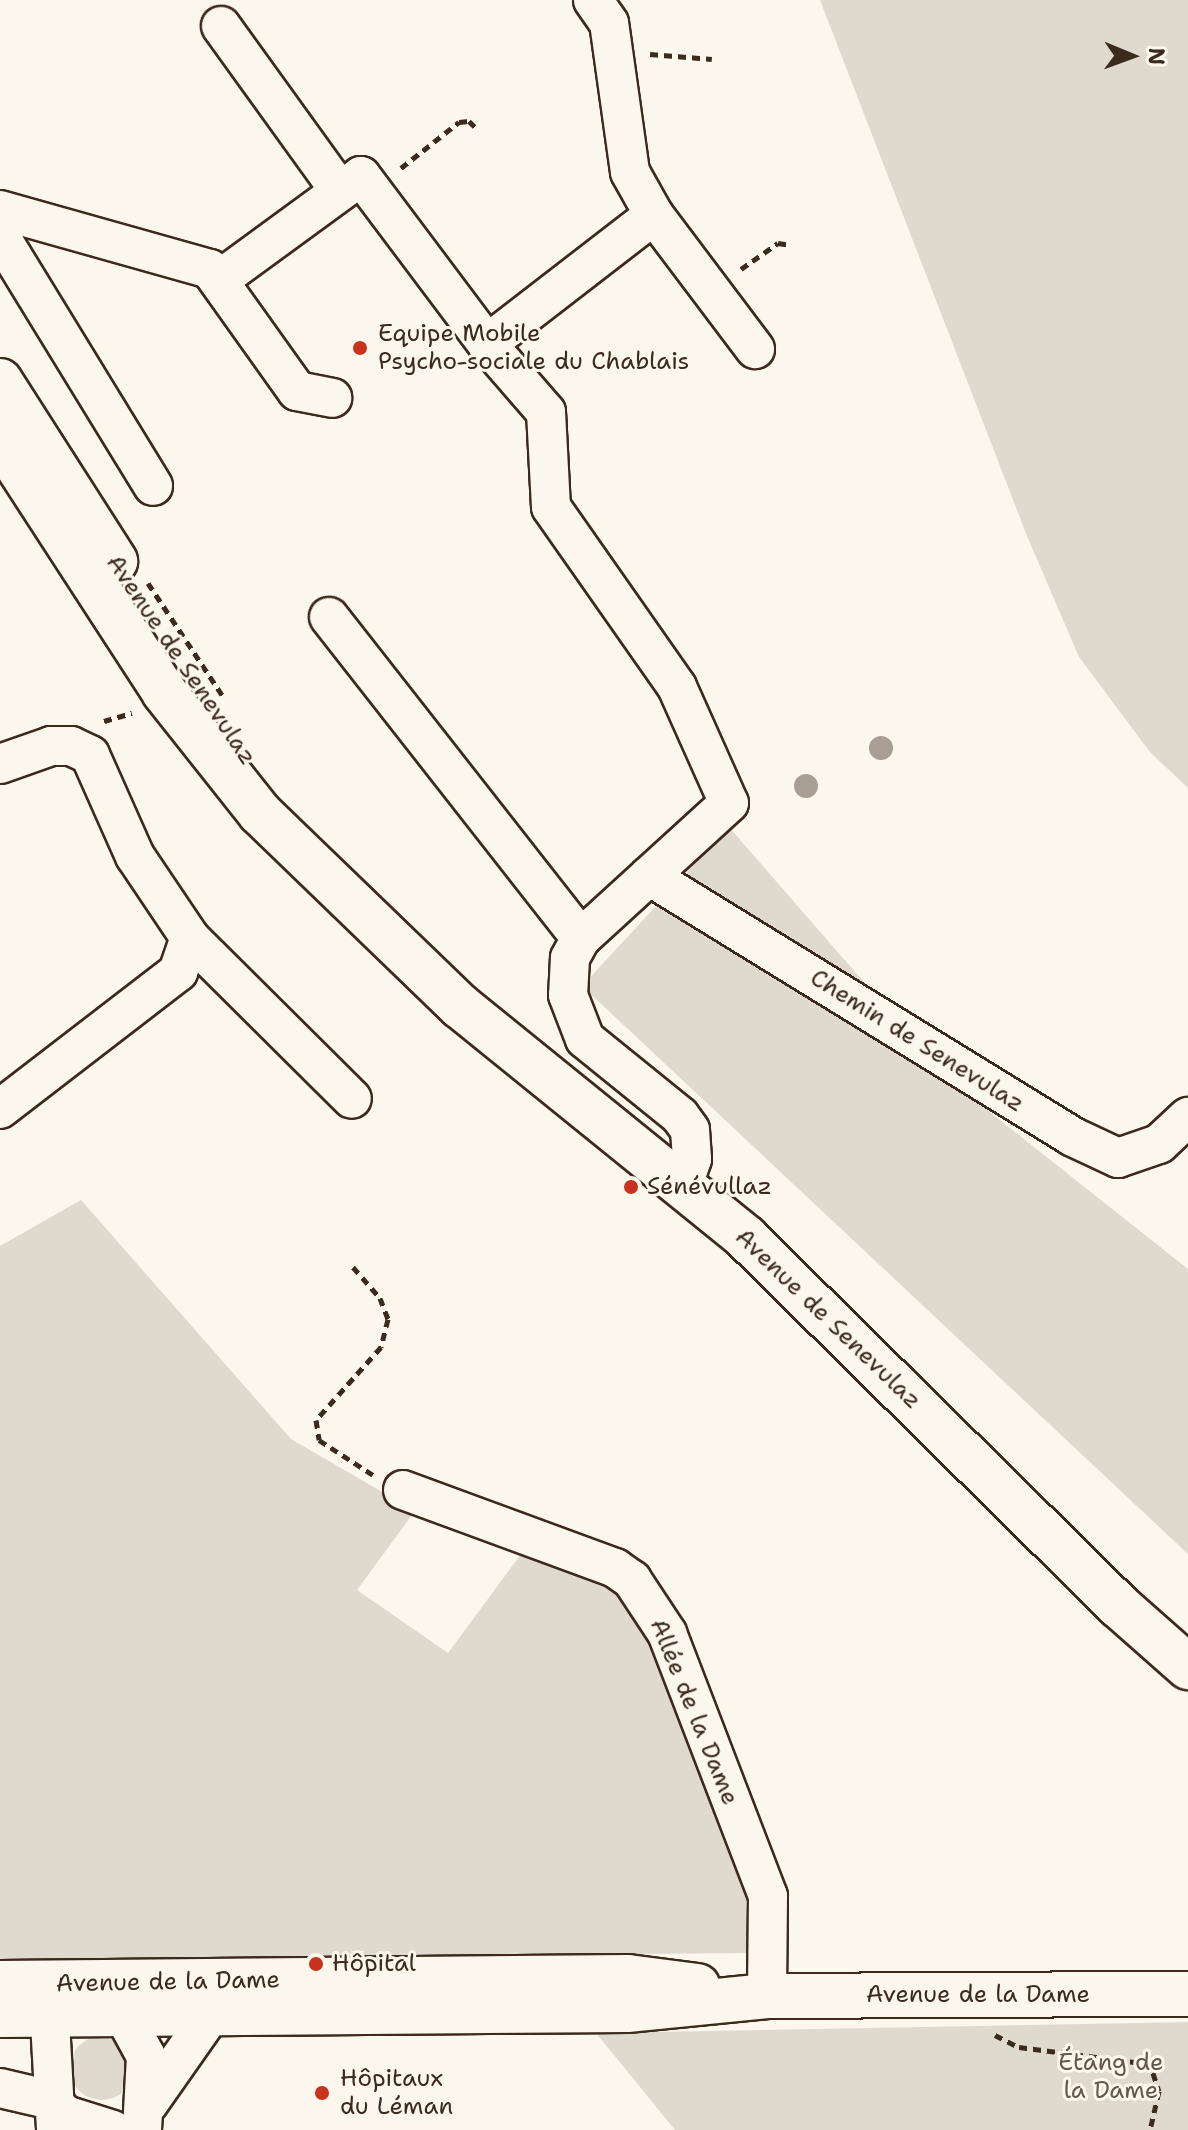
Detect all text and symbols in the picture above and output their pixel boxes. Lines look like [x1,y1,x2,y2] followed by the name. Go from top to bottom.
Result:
[1092,16,1172,96] north arrow
[1142,47,1171,65] text: N
[378,320,689,376] place label: Equipe Mobile Psycho-sociale du Chablais
[349,337,371,359] marker: Equipe Mobile Psycho-sociale du Chablais
[100,549,262,771] street label: Avenue de Senevulaz
[805,963,1029,1119] street label: Chemin de Senevulaz
[647,1173,772,1201] place label: Sénévullaz
[622,1178,640,1196] marker: Sénévullaz
[729,1223,927,1415] street label: Avenue de Senevulaz
[644,1615,744,1809] street label: Allée de la Dame
[332,1950,416,1978] place label: Hôpital
[307,1955,325,1973] marker: Hôpital
[56,1966,280,1998] street label: Avenue de la Dame
[866,1981,1090,2009] street label: Avenue de la Dame
[1058,2049,1164,2105] park label: Étang de la Dame
[340,2065,453,2121] place label: Hôpitaux du Léman
[311,2082,333,2104] marker: Hôpitaux du Léman

